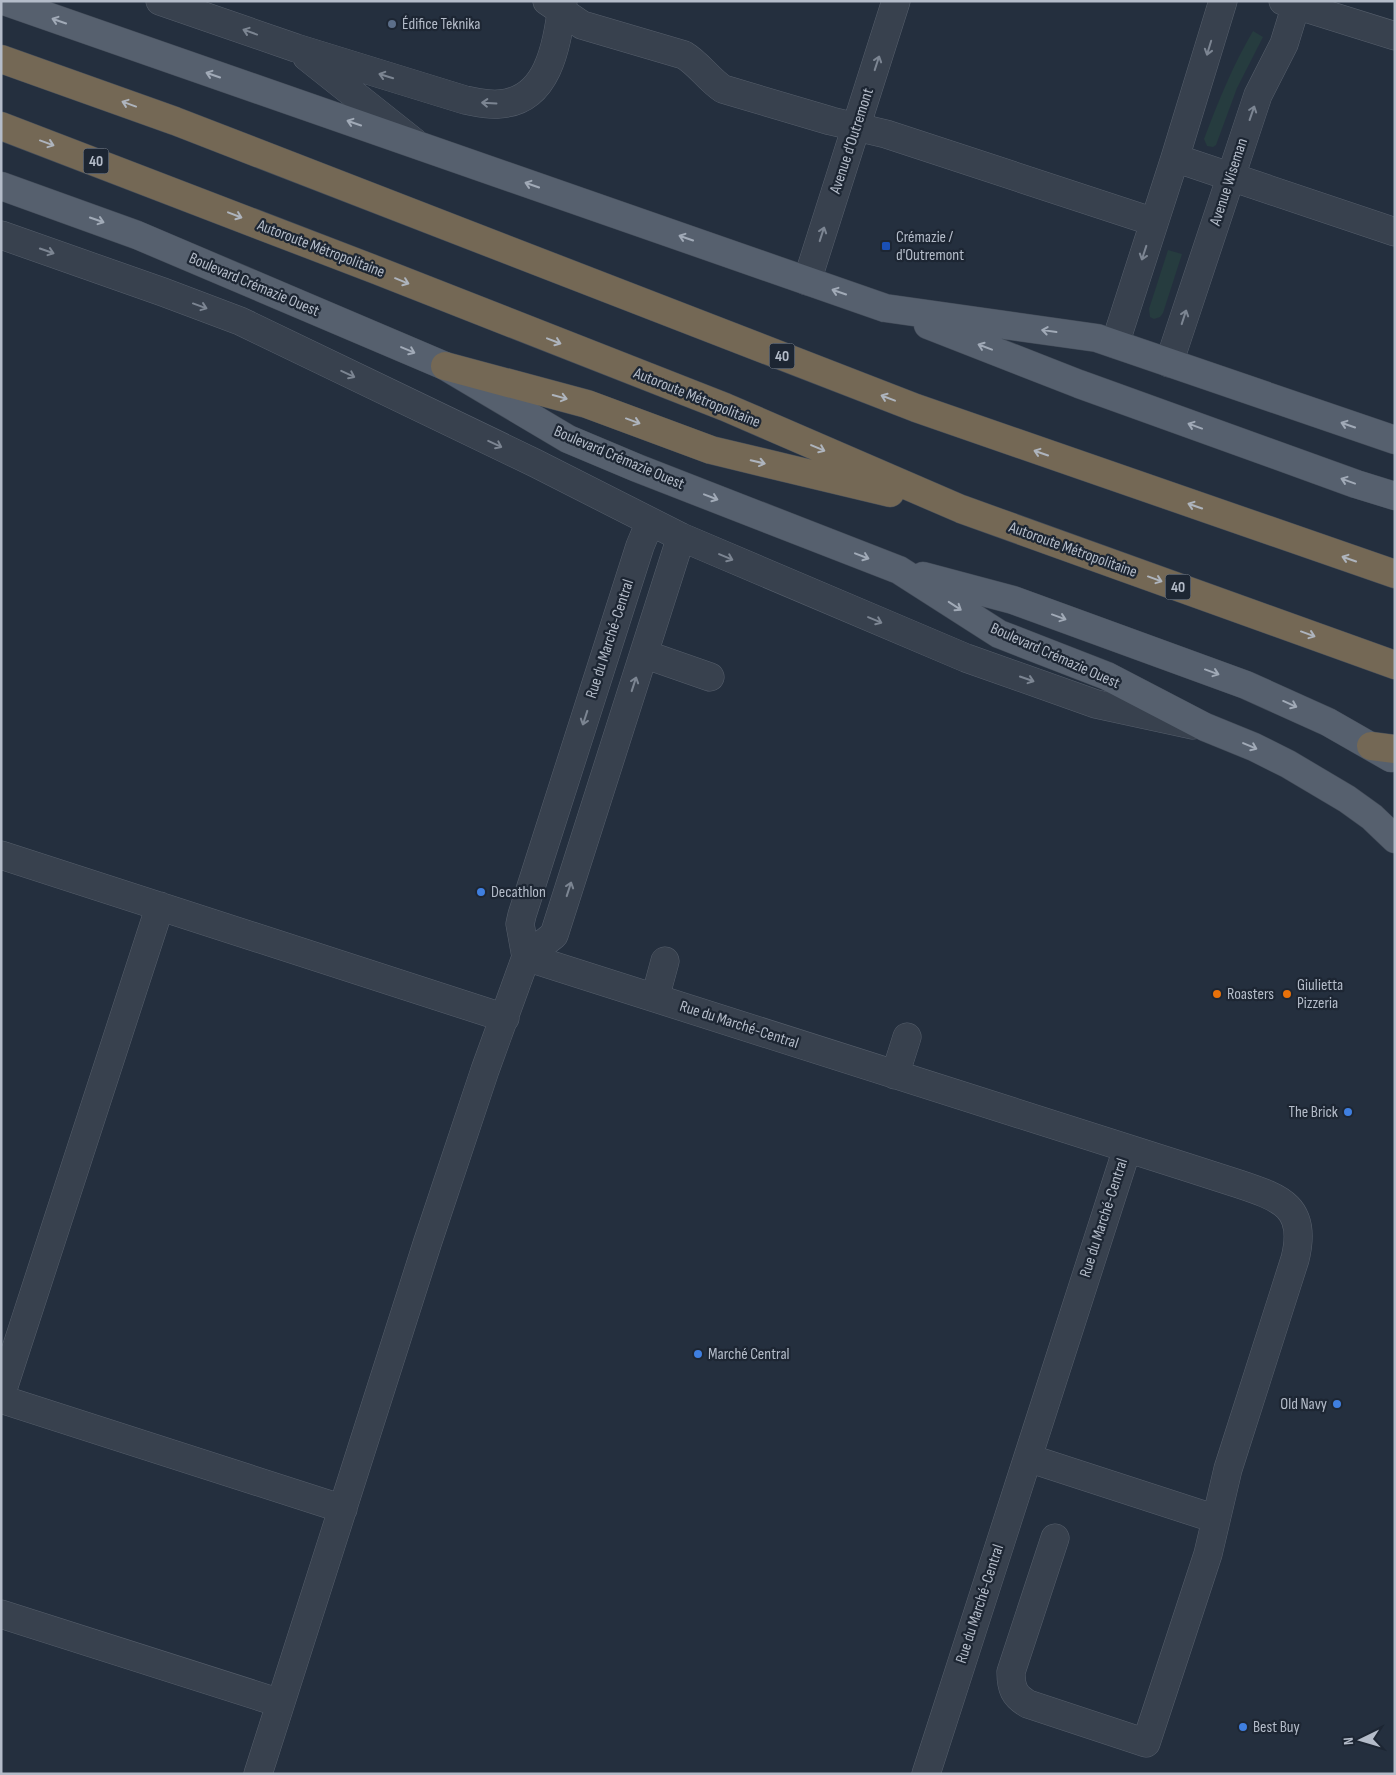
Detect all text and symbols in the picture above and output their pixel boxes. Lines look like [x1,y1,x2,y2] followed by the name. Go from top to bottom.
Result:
[402,15,481,34] place label: Édifice Teknika
[52,16,68,25] one-way arrow
[386,18,398,30] marker: Édifice Teknika
[243,27,258,36] one-way arrow
[1204,40,1214,56] one-way arrow
[872,55,882,71] one-way arrow
[205,69,221,79] one-way arrow
[378,70,394,80] one-way arrow
[826,86,878,197] street label: Avenue d'Outremont
[122,99,137,108] one-way arrow
[481,99,497,108] one-way arrow
[1248,105,1257,121] one-way arrow
[346,118,362,127] one-way arrow
[1206,136,1252,229] street label: Avenue Wiseman
[39,139,54,148] one-way arrow
[84,148,108,174] road number: 40
[525,180,541,189] one-way arrow
[227,211,242,221] one-way arrow
[88,216,104,225] one-way arrow
[254,216,387,282] street label: Autoroute Métropolitaine
[818,227,827,243] one-way arrow
[896,228,964,265] place label: Crémazie / d'Outremont
[678,233,694,242] one-way arrow
[880,240,892,252] marker: Crémazie / d'Outremont
[1139,245,1149,261] one-way arrow
[39,247,55,256] one-way arrow
[186,249,322,321] street label: Boulevard Crémazie Ouest
[394,277,410,286] one-way arrow
[832,287,847,296] one-way arrow
[192,302,208,311] one-way arrow
[1180,309,1190,325] one-way arrow
[1041,326,1057,336] one-way arrow
[545,337,561,346] one-way arrow
[978,342,993,351] one-way arrow
[770,344,794,368] road number: 40
[400,346,415,356] one-way arrow
[630,364,763,432] street label: Autoroute Métropolitaine
[340,369,355,379] one-way arrow
[551,393,567,402] one-way arrow
[881,393,897,402] one-way arrow
[624,417,640,426] one-way arrow
[1341,419,1357,429] one-way arrow
[1188,421,1204,430] one-way arrow
[551,422,687,494] street label: Boulevard Crémazie Ouest
[487,439,502,449] one-way arrow
[810,443,825,453] one-way arrow
[1034,448,1050,457] one-way arrow
[750,458,766,467] one-way arrow
[1341,476,1357,485] one-way arrow
[703,492,718,502] one-way arrow
[1188,501,1203,510] one-way arrow
[1005,518,1140,582] street label: Autoroute Métropolitaine
[718,552,733,562] one-way arrow
[854,552,870,561] one-way arrow
[1341,554,1357,563] one-way arrow
[1166,574,1190,600] road number: 40
[1146,575,1162,584] one-way arrow
[582,577,638,701] street label: Rue du Marché-Central
[948,601,962,611] one-way arrow
[1051,613,1066,622] one-way arrow
[867,615,882,625] one-way arrow
[987,619,1123,693] street label: Boulevard Crémazie Ouest
[1299,630,1315,639] one-way arrow
[1204,668,1219,677] one-way arrow
[1018,675,1034,684] one-way arrow
[630,676,640,692] one-way arrow
[1282,700,1297,709] one-way arrow
[580,709,589,725] one-way arrow
[1242,741,1257,751] one-way arrow
[565,882,574,897] one-way arrow
[491,883,546,902] place label: Decathlon
[475,886,487,898] marker: Decathlon
[1297,976,1343,1013] place label: Giulietta Pizzeria
[1227,985,1274,1004] place label: Roasters
[1211,988,1223,1000] marker: Roasters
[1281,988,1293,1000] marker: Giulietta Pizzeria
[677,997,801,1053] street label: Rue du Marché-Central
[1289,1103,1338,1122] place label: The Brick
[1342,1106,1354,1118] marker: The Brick
[1076,1156,1132,1280] street label: Rue du Marché-Central
[708,1345,790,1364] place label: Marché Central
[692,1348,704,1360] marker: Marché Central
[1280,1395,1327,1414] place label: Old Navy
[1331,1398,1343,1410] marker: Old Navy
[952,1542,1008,1666] street label: Rue du Marché-Central
[1336,1715,1386,1765] north arrow
[1253,1718,1300,1737] place label: Best Buy
[1237,1721,1249,1733] marker: Best Buy
[1340,1737,1357,1746] text: N

